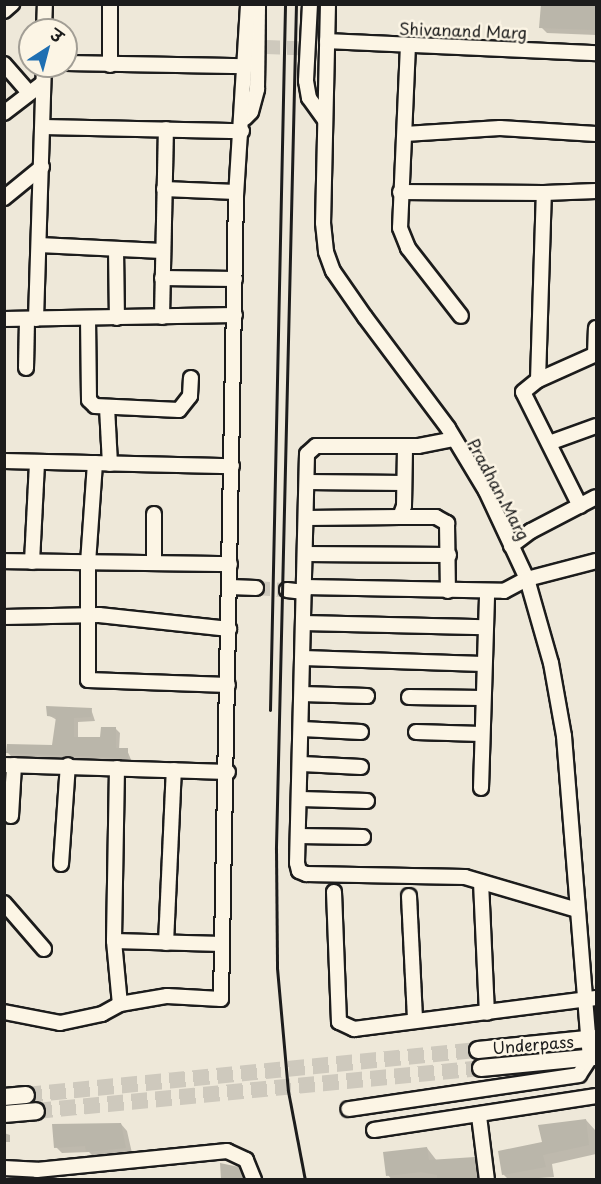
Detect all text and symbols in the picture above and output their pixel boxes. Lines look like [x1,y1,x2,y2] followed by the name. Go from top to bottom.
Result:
[18,18,78,78] north arrow
[399,18,527,42] street label: Shivanand Marg
[46,22,69,48] text: उ
[464,435,534,543] street label: Pradhan Marg
[492,1031,574,1057] street label: Underpass

